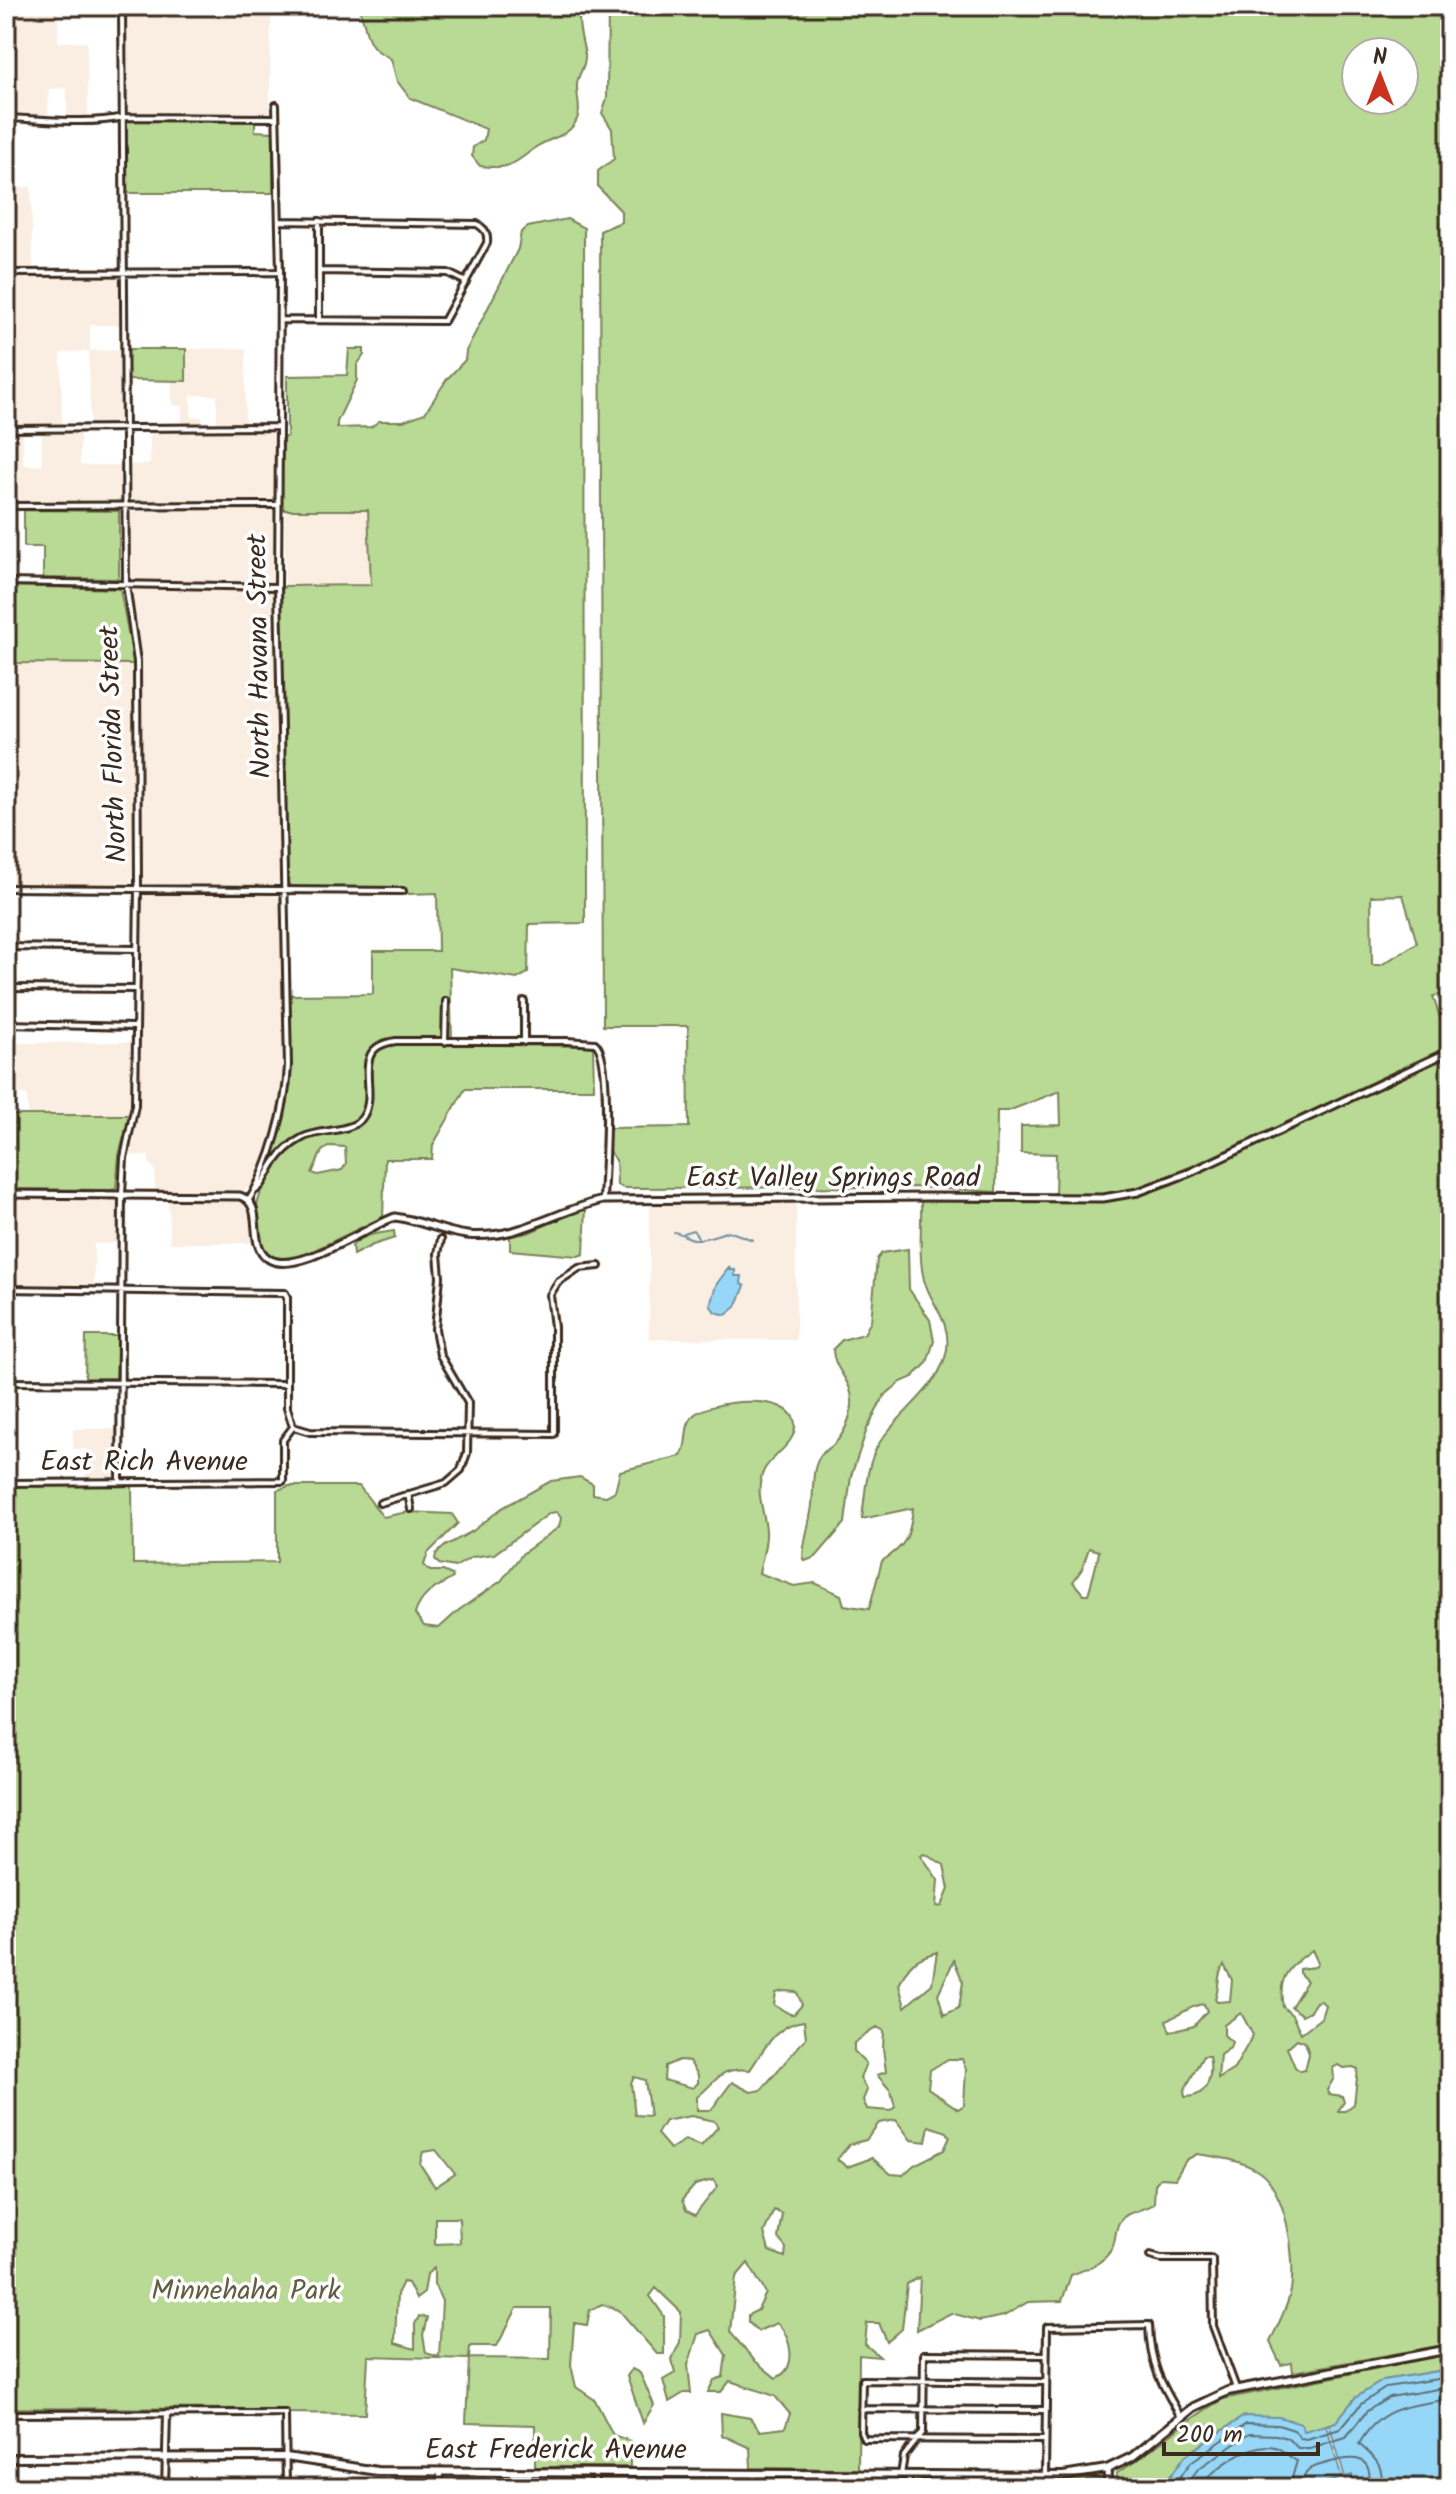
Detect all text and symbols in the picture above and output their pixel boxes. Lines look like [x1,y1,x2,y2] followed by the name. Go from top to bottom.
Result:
[1340,36,1420,116] north arrow
[1373,41,1387,76] text: N
[235,532,285,779] street label: North Havana Street
[87,623,141,863] street label: North Florida Street
[686,1156,981,1201] street label: East Valley Springs Road
[40,1440,248,1485] street label: East Rich Avenue
[151,2269,342,2314] park label: Minnehaha Park
[1164,2406,1318,2456] scale bar
[1176,2416,1243,2455] text: 200 m
[425,2428,687,2473] street label: East Frederick Avenue

